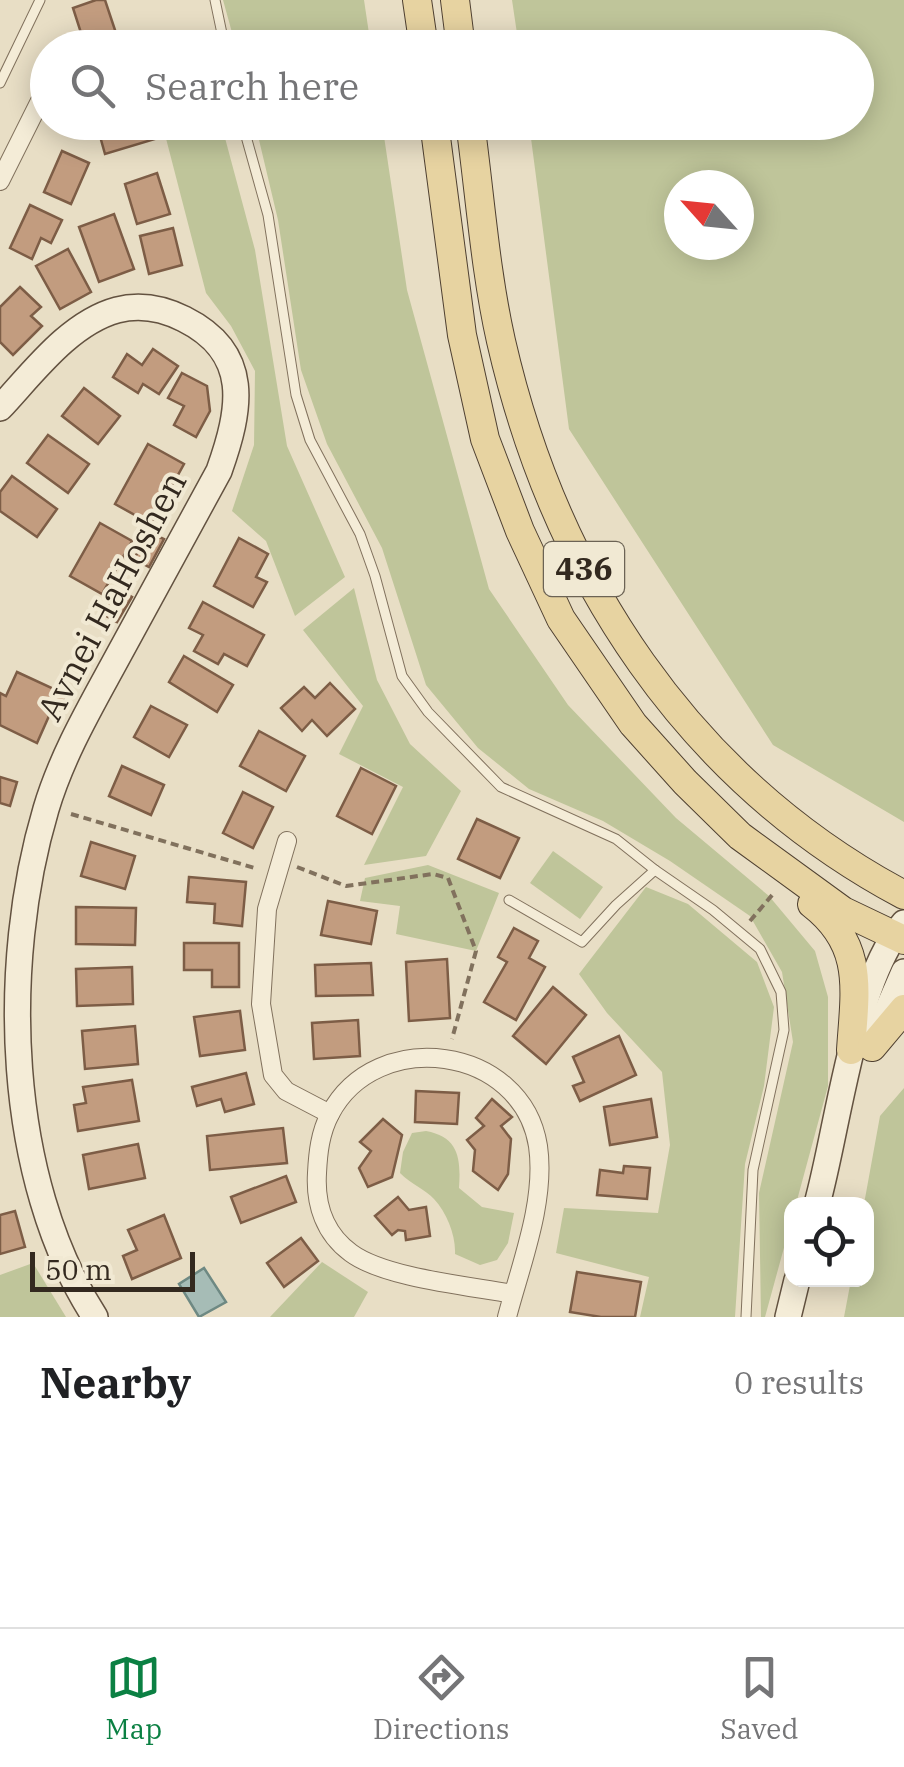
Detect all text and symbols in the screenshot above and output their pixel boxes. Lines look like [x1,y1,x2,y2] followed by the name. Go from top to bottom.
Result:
[30,30,874,140] search box
[65,58,120,113] icon: search
[145,61,359,110] text: Search here
[664,170,754,260] north arrow
[26,463,196,728] street label: Avnei HaHoshen
[544,542,624,596] road number: 436
[784,1197,874,1287] map controls
[784,1197,874,1287] button: locate
[30,1247,195,1292] scale bar
[45,1251,112,1288] text: 50 m
[40,1355,191,1410] text: Nearby
[734,1361,864,1403] text: 0 results
[105,1650,162,1747] tab: Map
[373,1650,509,1747] tab: Directions
[720,1650,799,1747] tab: Saved

